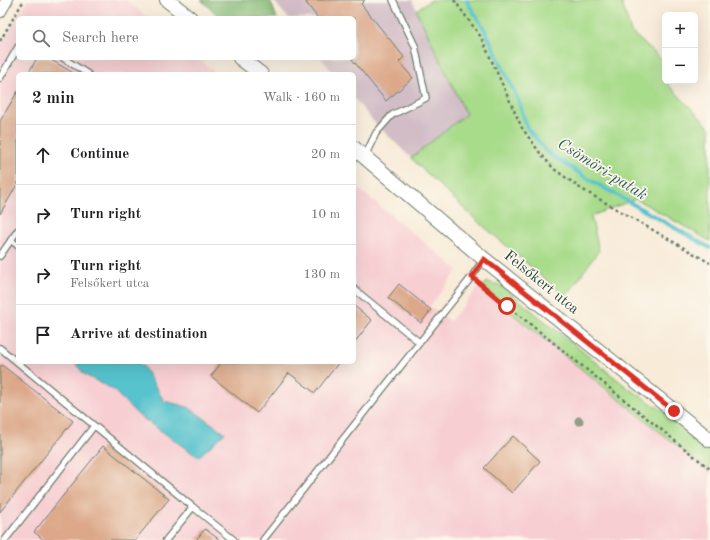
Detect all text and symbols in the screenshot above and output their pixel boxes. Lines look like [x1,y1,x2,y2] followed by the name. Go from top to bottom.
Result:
[662,12,698,84] map controls
[662,12,698,48] button: +
[16,16,356,60] search box
[30,27,52,49] icon: search
[62,31,139,46] text: Search here
[662,48,698,84] button: −
[32,90,75,107] text: 2 min
[263,91,340,104] text: Walk · 160 m
[554,136,650,204] water label: Csömöri-patak
[32,144,54,166] icon: ahead
[70,147,129,162] text: Continue
[311,148,340,161] text: 20 m
[32,204,54,226] icon: right
[70,207,141,222] text: Turn right
[311,208,340,221] text: 10 m
[501,248,582,318] street label: Felsőkert utca
[70,259,141,274] text: Turn right
[32,264,54,286] icon: right
[303,268,340,281] text: 130 m
[70,277,149,290] text: Felsőkert utca
[498,297,516,315] route start
[32,324,54,346] icon: arrive
[70,327,208,342] text: Arrive at destination
[665,402,683,420] route end

